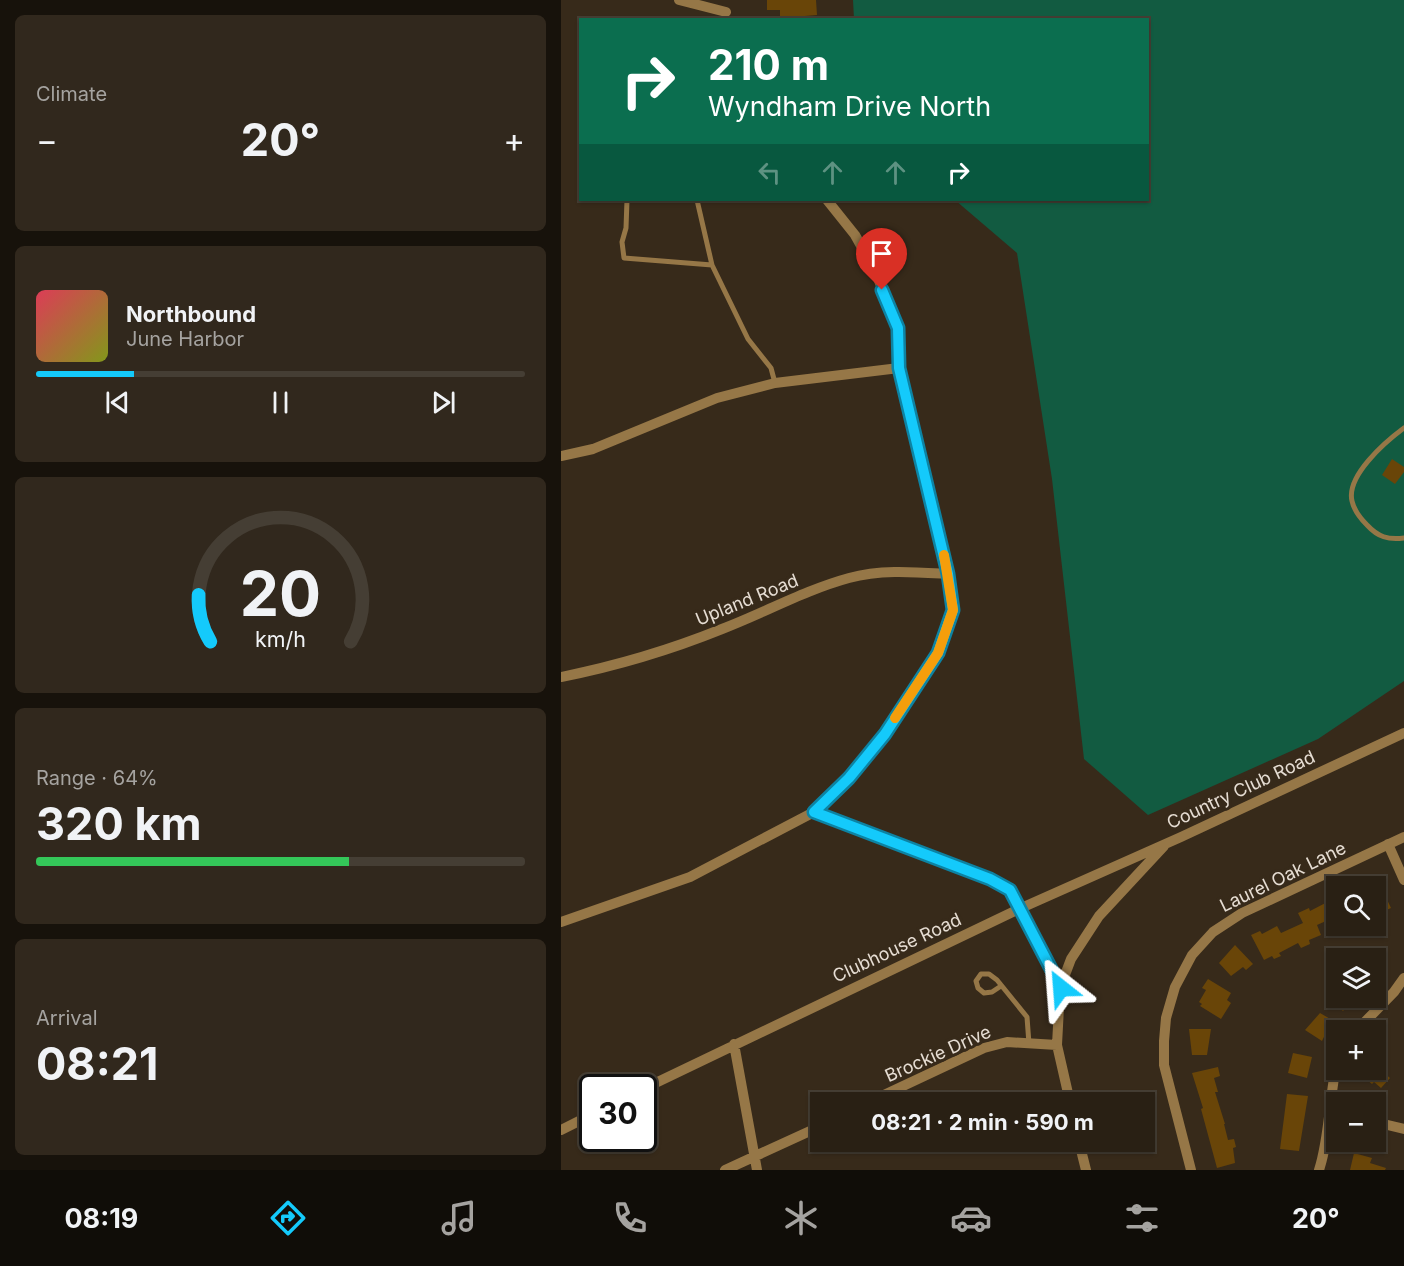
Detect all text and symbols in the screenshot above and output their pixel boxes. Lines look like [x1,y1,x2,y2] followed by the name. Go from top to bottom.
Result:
[708,39,829,90] text: 210 m
[609,42,687,120] icon: right
[36,82,107,106] text: Climate
[708,90,991,123] text: Wyndham Drive North
[241,112,320,167] text: 20°
[36,120,58,160] text: −
[503,120,525,160] text: +
[753,156,786,189] icon: left
[816,156,849,189] icon: ahead
[879,156,912,189] icon: ahead
[942,156,975,189] icon: right
[856,228,907,290] pin
[865,237,898,270] icon: arrive
[126,301,256,327] text: Northbound
[126,327,244,351] text: June Harbor
[101,386,134,419] icon: previous
[264,386,297,419] icon: pause
[427,386,460,419] icon: next
[240,556,321,631] text: 20
[692,569,801,630] street label: Upland Road
[255,626,306,652] text: km/h
[1163,746,1318,833] street label: Country Club Road
[36,766,158,790] text: Range · 64%
[36,796,202,851] text: 320 km
[1216,837,1349,916] street label: Laurel Oak Lane
[1326,876,1386,1152] map controls
[1326,876,1386,936] button: search
[829,909,965,987] street label: Clubhouse Road
[1326,948,1386,1008] button: layers
[1029,956,1093,1020] position arrow
[36,1006,98,1030] text: Arrival
[1326,1020,1386,1080] button: +
[882,1021,994,1086] street label: Brockie Drive
[36,1036,158,1091] text: 08:21
[579,1074,657,1152] speed limit sign: 30
[1326,1092,1386,1152] button: −
[871,1109,1094,1135] text: 08:21 · 2 min · 590 m
[267,1197,309,1239] icon: directions
[438,1197,480,1239] icon: music
[609,1197,651,1239] icon: phone
[780,1197,822,1239] icon: climate
[950,1197,992,1239] icon: car
[1121,1197,1163,1239] icon: filters
[64,1202,138,1235] text: 08:19
[1292,1202,1340,1235] text: 20°

